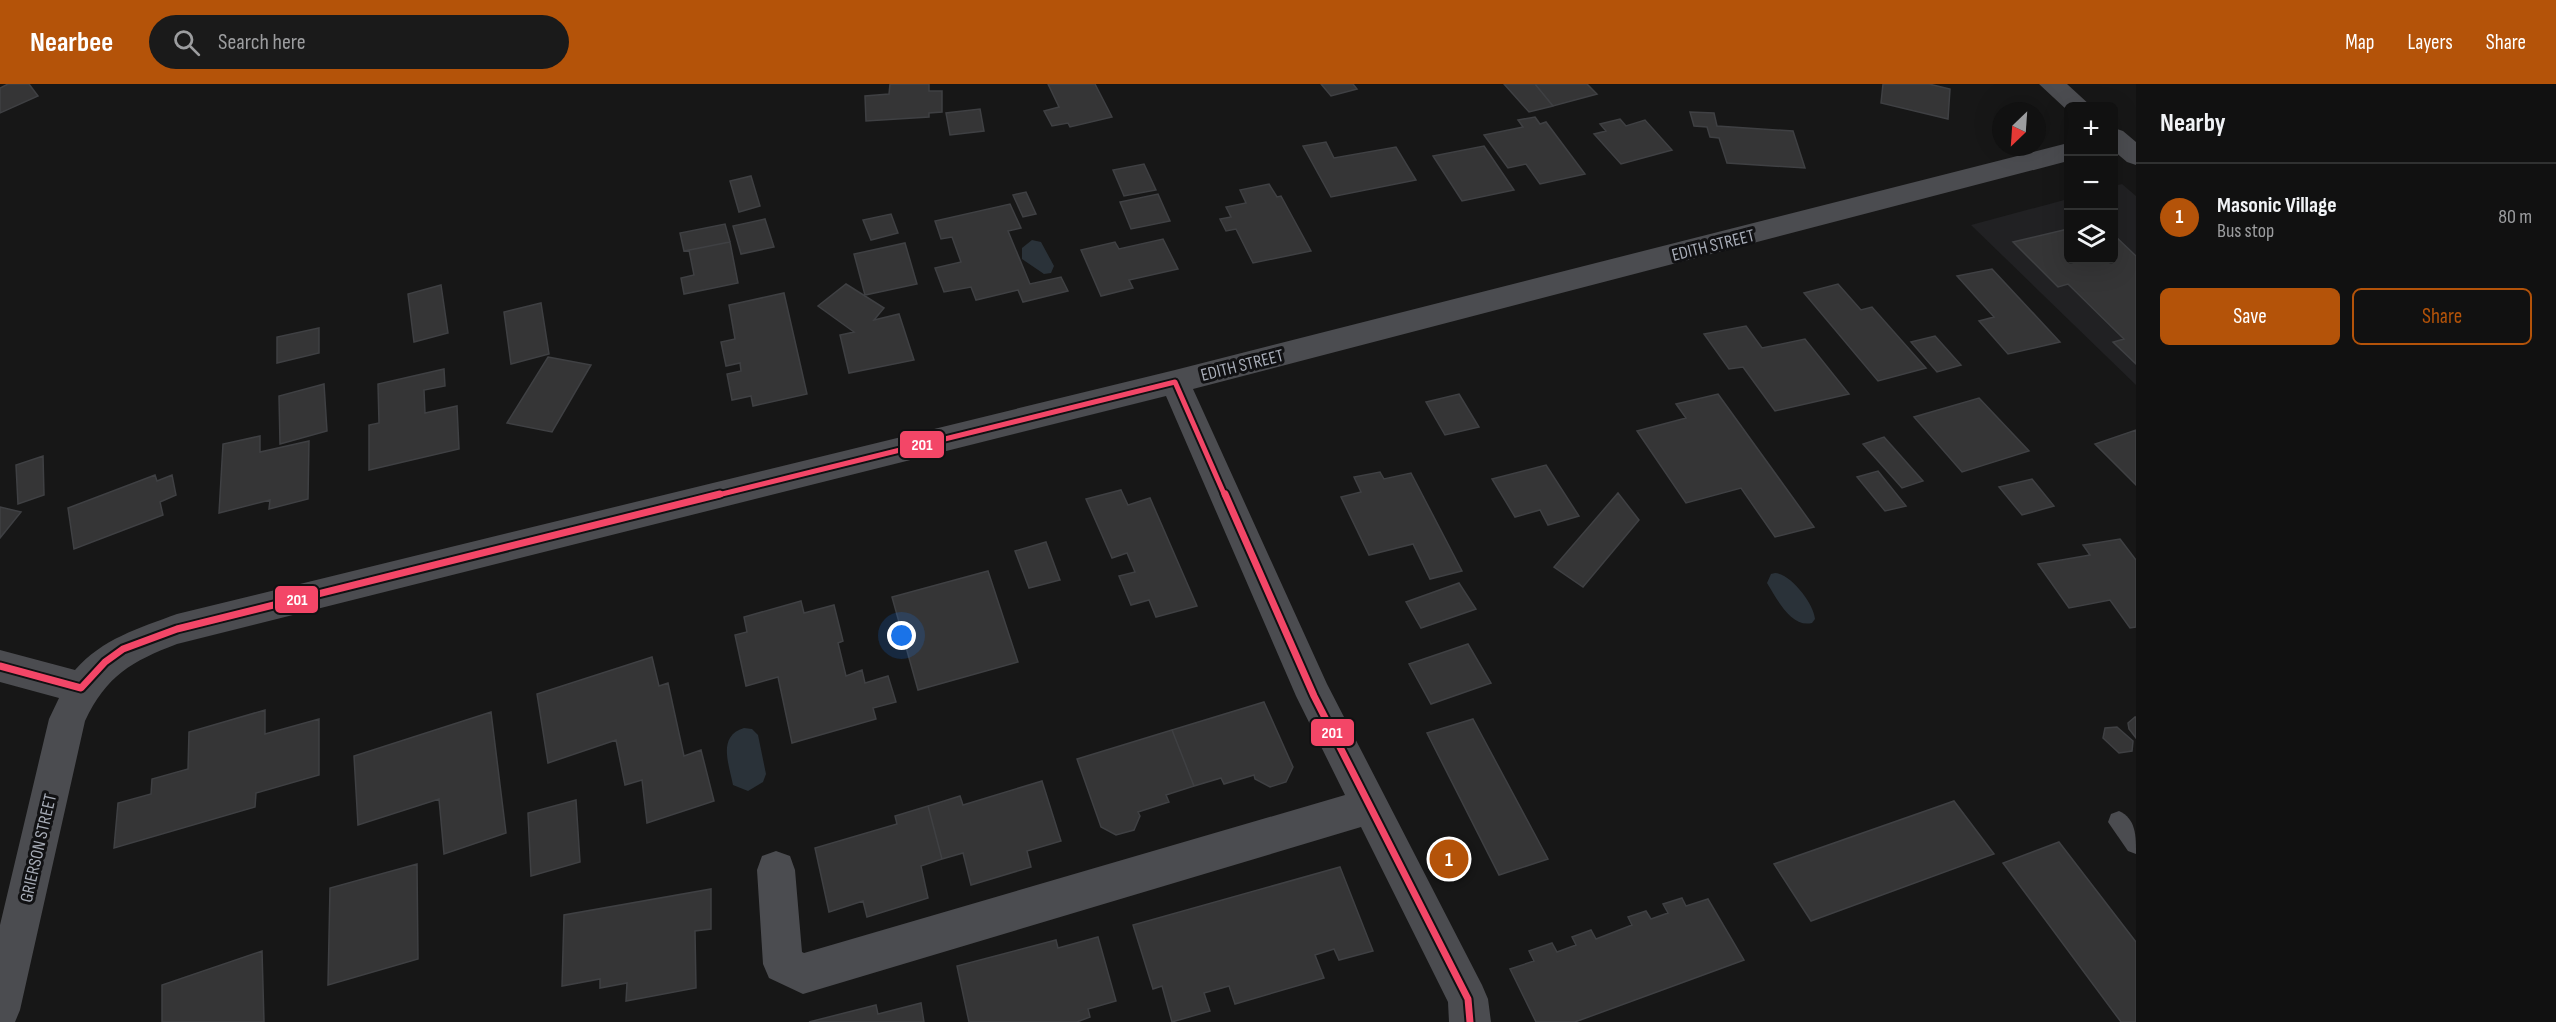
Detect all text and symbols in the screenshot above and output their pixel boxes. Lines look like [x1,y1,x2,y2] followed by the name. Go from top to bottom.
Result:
[149,15,569,69] search box
[30,26,113,59] text: Nearbee
[170,26,203,59] icon: search
[218,29,306,56] text: Search here
[2345,30,2374,55] text: Map
[2407,30,2453,55] text: Layers
[2486,30,2526,55] text: Share
[1992,102,2046,156] north arrow
[2064,102,2118,264] map controls
[2064,102,2118,156] button: +
[2160,108,2226,139] text: Nearby
[2064,156,2118,210] button: −
[2217,192,2337,219] text: Masonic Village
[2176,205,2183,229] text: 1
[2498,205,2532,229] text: 80 m
[2064,210,2118,264] button: layers
[2217,219,2274,243] text: Bus stop
[1670,225,1757,266] street label: EDITH STREET
[2160,288,2340,345] button: Save
[2352,288,2532,345] button: Share
[1199,345,1286,386] street label: EDITH STREET
[899,430,945,459] line badge: 201
[912,436,933,455] text: 201
[274,585,319,614] line badge: 201
[287,591,308,610] text: 201
[887,621,916,650] your location
[1310,718,1355,747] line badge: 201
[1322,724,1343,743] text: 201
[16,792,61,904] street label: GRIERSON STREET
[1430,836,1468,882] pin: 1

